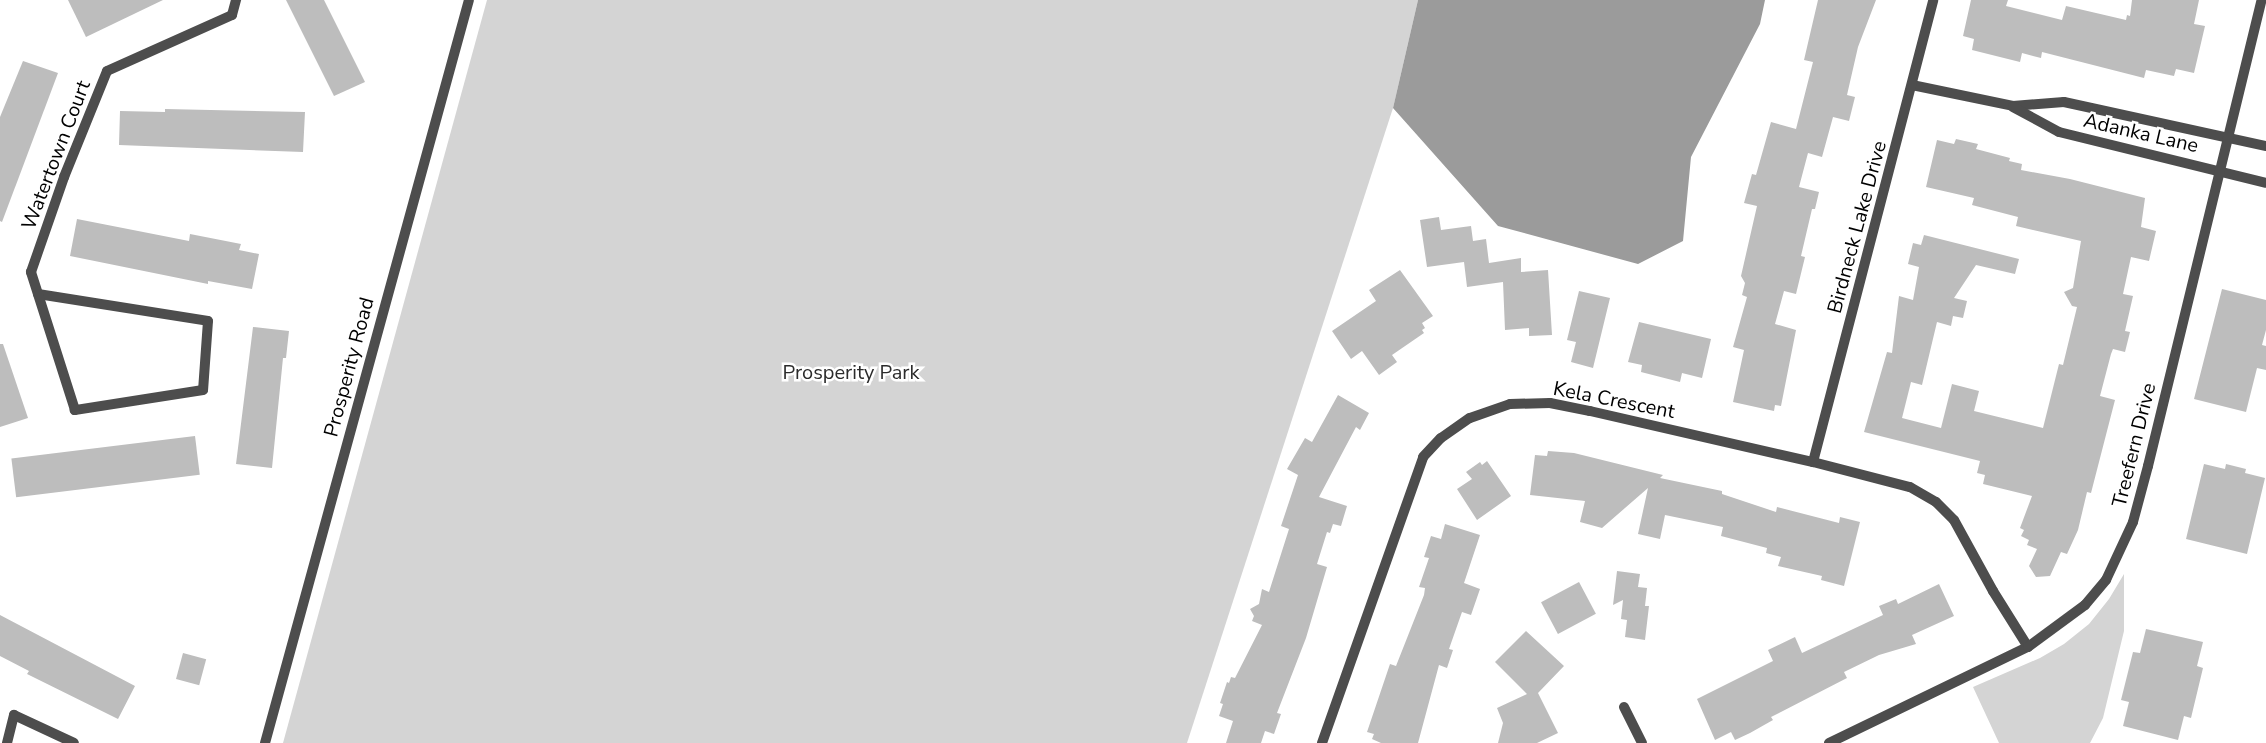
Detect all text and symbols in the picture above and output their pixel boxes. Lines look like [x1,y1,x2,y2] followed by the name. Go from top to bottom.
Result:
[17,77,95,233] street label: Watertown Court
[2081,108,2201,158] street label: Adanka Lane
[1822,138,1892,316] street label: Birdneck Lake Drive
[319,295,379,439] street label: Prosperity Road
[783,360,919,384] park label: Prosperity Park
[1551,376,1677,424] street label: Kela Crescent
[2107,381,2161,509] street label: Treefern Drive

